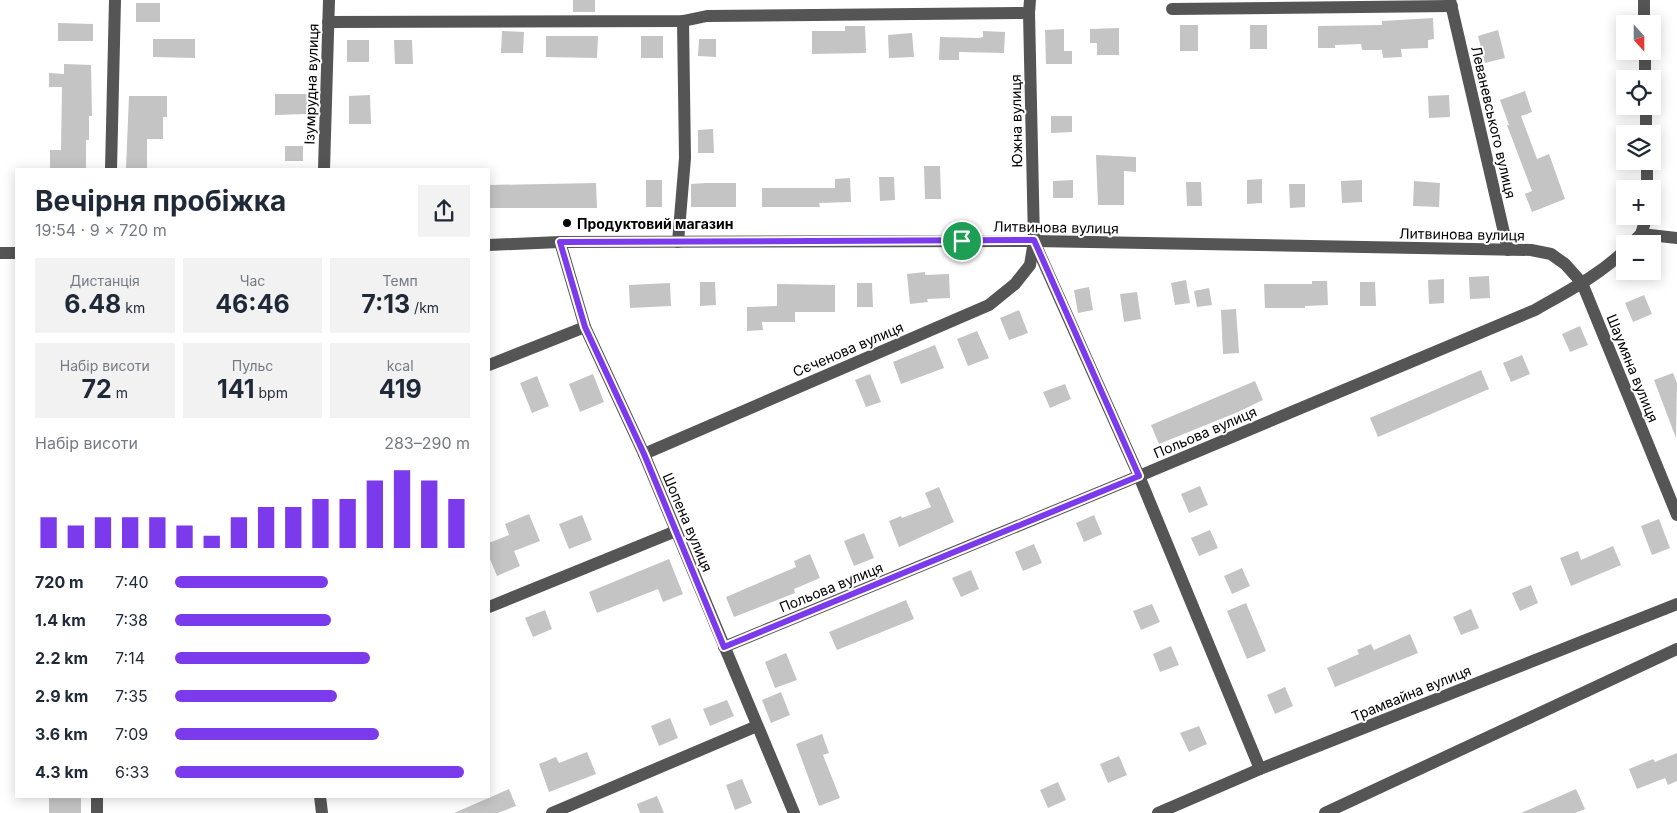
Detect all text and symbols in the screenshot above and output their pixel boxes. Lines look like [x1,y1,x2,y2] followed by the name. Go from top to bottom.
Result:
[1616,15,1661,60] north arrow
[1616,15,1661,280] map controls
[300,23,322,145] street label: Ізумрудна вулиця
[1468,44,1520,200] street label: Леваневського вулиця
[1616,70,1661,115] button: locate
[1007,74,1025,168] street label: Южна вулиця
[1616,125,1661,170] button: layers
[1616,180,1661,225] button: +
[35,184,286,218] text: Вечірня пробіжка
[418,185,470,237] button: share
[577,215,734,232] place label: Продуктовий магазин
[561,217,573,229] marker: Продуктовий магазин
[993,217,1119,237] street label: Литвинова вулиця
[35,220,167,240] text: 19:54 · 9 × 720 m
[941,220,983,262] pin
[1399,224,1525,244] street label: Литвинова вулиця
[948,227,976,255] icon: arrive
[1616,235,1661,280] button: −
[70,272,140,289] text: Дистанція
[240,272,265,289] text: Час
[383,272,418,289] text: Темп
[64,289,121,319] text: 6.48
[215,289,290,319] text: 46:46
[361,289,410,319] text: 7:13
[121,299,145,316] text: km
[410,299,439,316] text: /km
[1604,311,1662,425] street label: Шаумяна вулиця
[790,318,906,380] street label: Сєченова вулиця
[60,357,150,374] text: Набір висоти
[232,357,273,374] text: Пульс
[387,357,414,374] text: kcal
[82,374,112,404] text: 72
[217,374,255,404] text: 141
[379,374,422,404] text: 419
[112,384,128,401] text: m
[255,384,288,401] text: bpm
[1151,403,1259,461] street label: Польова вулиця
[35,433,138,453] text: Набір висоти
[384,433,470,453] text: 283–290 m
[659,470,717,574] street label: Шопена вулиця
[777,558,885,616] street label: Польова вулиця
[35,572,84,592] text: 720 m
[115,572,149,592] text: 7:40
[35,610,86,630] text: 1.4 km
[115,610,148,630] text: 7:38
[35,648,88,668] text: 2.2 km
[115,648,145,668] text: 7:14
[1349,661,1473,725] street label: Трамвайна вулиця
[35,686,88,706] text: 2.9 km
[115,686,148,706] text: 7:35
[35,724,88,744] text: 3.6 km
[115,724,148,744] text: 7:09
[35,762,88,782] text: 4.3 km
[115,762,149,782] text: 6:33

